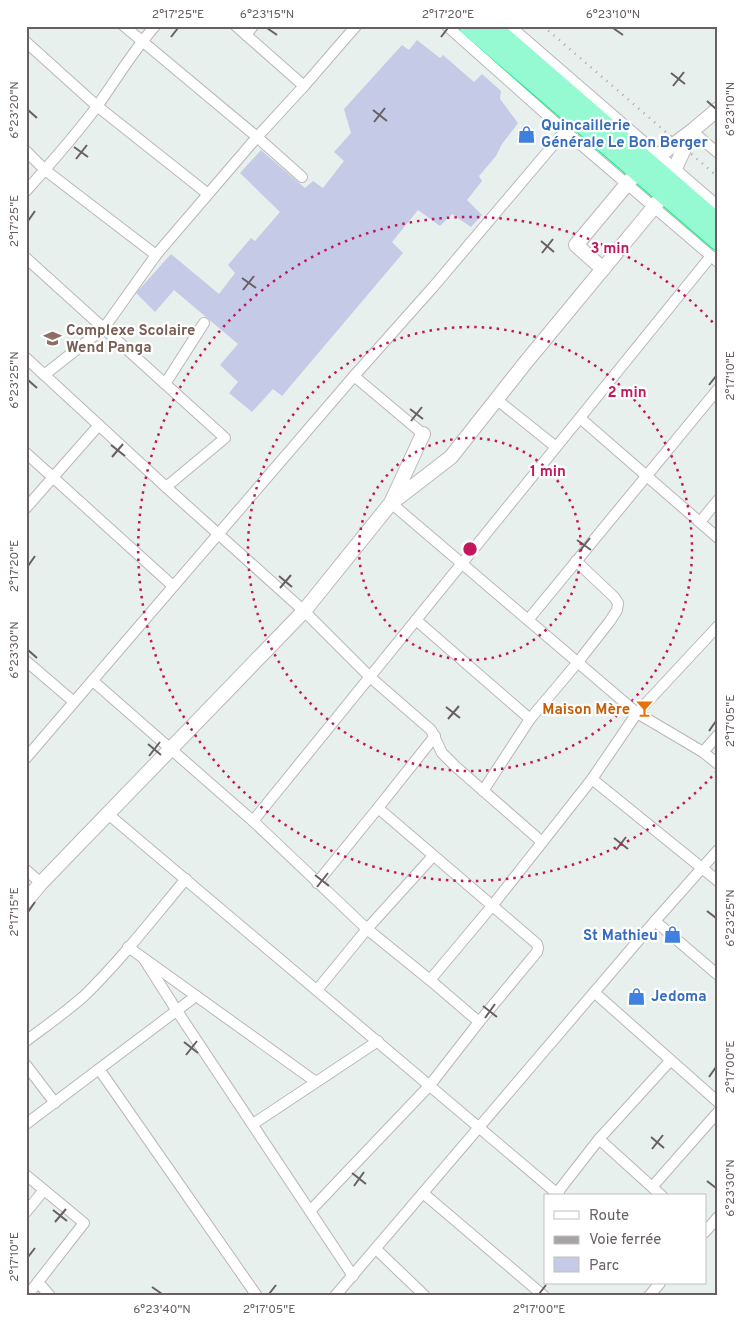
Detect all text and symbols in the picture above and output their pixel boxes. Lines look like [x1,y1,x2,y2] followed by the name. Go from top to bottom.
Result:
[152,7,204,23] text: 2°17'25"E
[240,7,294,23] text: 6°23'15"N
[422,7,474,23] text: 2°17'20"E
[586,7,640,23] text: 6°23'10"N
[7,81,23,139] text: 6°23'20"N
[723,82,739,136] text: 6°23'10"N
[541,117,708,153] place label: Quincaillerie Générale Le Bon Berger
[517,124,537,144] shop icon: Quincaillerie Générale Le Bon Berger
[7,195,23,247] text: 2°17'25"E
[590,240,630,259] text: 3 min
[66,322,195,358] place label: Complexe Scolaire Wend Panga
[42,329,62,349] school or university icon: Complexe Scolaire Wend Panga
[7,351,23,409] text: 6°23'25"N
[723,351,739,401] text: 2°17'10"E
[607,384,647,403] text: 2 min
[530,463,566,482] text: 1 min
[7,540,23,592] text: 2°17'20"E
[461,540,479,558] centre of rings
[7,621,23,679] text: 6°23'30"N
[723,695,739,747] text: 2°17'05"E
[634,699,654,719] bar icon: Maison Mère
[542,701,630,720] place label: Maison Mère
[7,887,23,937] text: 2°17'15"E
[723,889,739,947] text: 6°23'25"N
[662,925,682,945] shop icon: St Mathieu
[583,927,658,946] place label: St Mathieu
[627,986,647,1006] shop icon: Jedoma
[651,988,707,1007] place label: Jedoma
[723,1041,739,1093] text: 2°17'00"E
[723,1159,739,1217] text: 6°23'30"N
[544,1194,706,1284] legend
[589,1207,629,1226] text: Route
[589,1231,661,1250] text: Voie ferrée
[7,1232,23,1282] text: 2°17'10"E
[589,1257,619,1276] text: Parc
[133,1302,191,1318] text: 6°23'40"N
[243,1302,295,1318] text: 2°17'05"E
[513,1302,565,1318] text: 2°17'00"E

